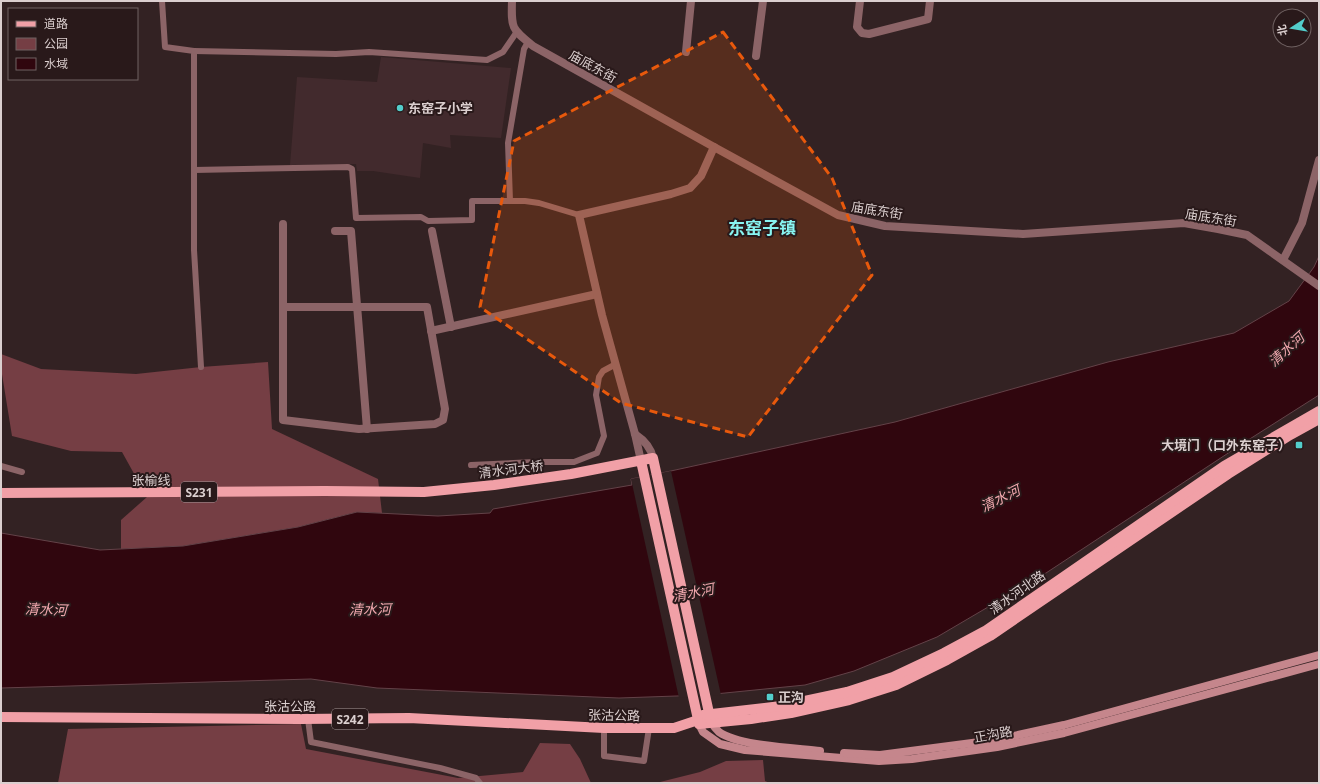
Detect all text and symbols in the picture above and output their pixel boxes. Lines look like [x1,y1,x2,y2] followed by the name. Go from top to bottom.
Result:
[8,8,138,80] legend
[1272,8,1312,48] north arrow
[44,15,68,32] text: 道路
[1273,23,1290,37] text: 北
[44,35,68,52] text: 公园
[566,46,620,86] street label: 庙底东街
[44,55,68,72] text: 水域
[408,99,473,117] place label: 东窑子小学
[395,103,405,113] marker: 东窑子小学
[850,197,904,223] street label: 庙底东街
[1184,204,1238,230] street label: 庙底东街
[728,216,796,239] district label: 东窑子镇
[1264,326,1310,370] water label: 清水河
[1161,436,1291,454] place label: 大境门（口外东窑子）
[1294,440,1304,450] marker: 大境门（口外东窑子）
[478,456,544,482] street label: 清水河大桥
[131,471,171,489] street label: 张榆线
[977,479,1026,516] water label: 清水河
[181,482,217,502] road number: S231
[985,566,1049,618] street label: 清水河北路
[671,578,718,605] water label: 清水河
[25,599,70,619] water label: 清水河
[349,599,394,619] water label: 清水河
[778,688,804,706] place label: 正沟
[765,692,775,702] marker: 正沟
[264,697,316,715] street label: 张沽公路
[588,706,640,724] street label: 张沽公路
[332,709,368,729] road number: S242
[972,722,1014,746] street label: 正沟路

